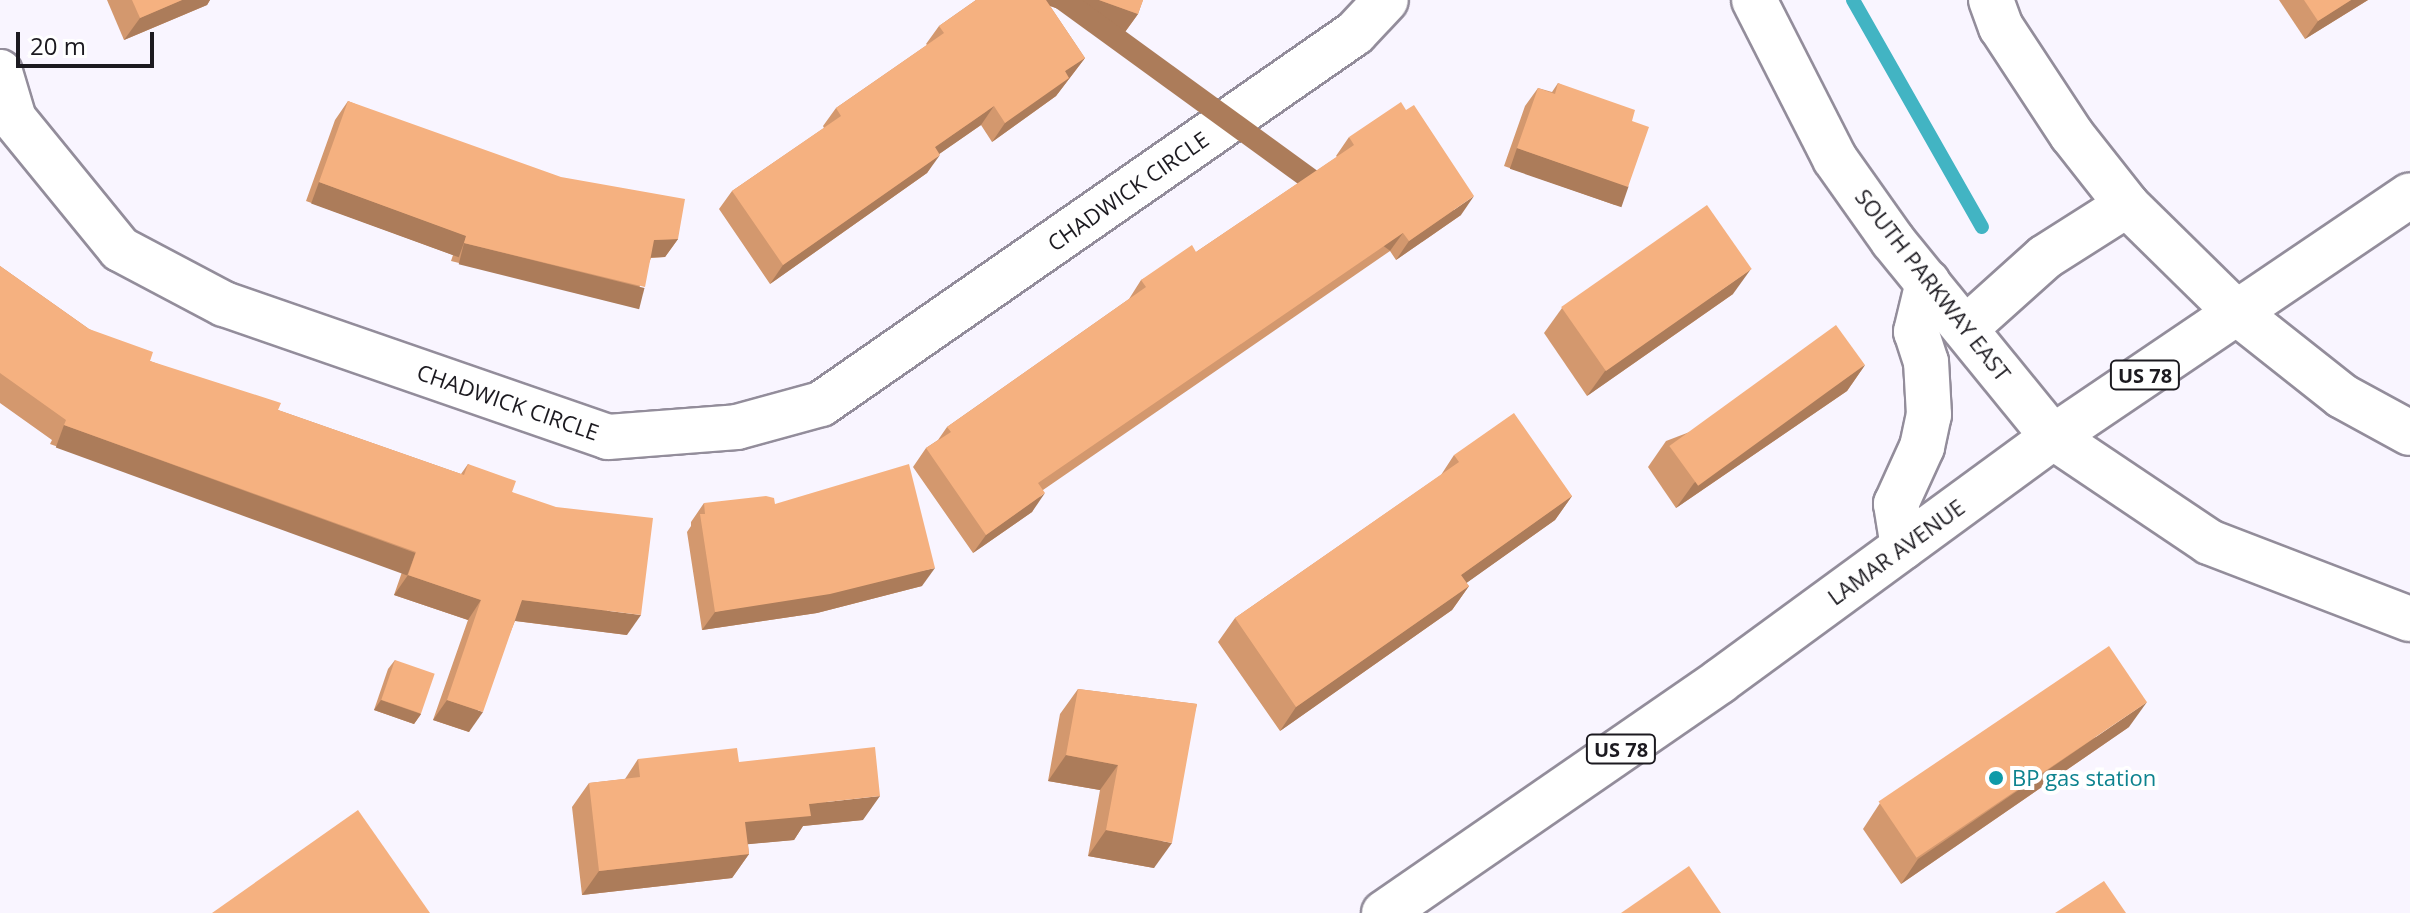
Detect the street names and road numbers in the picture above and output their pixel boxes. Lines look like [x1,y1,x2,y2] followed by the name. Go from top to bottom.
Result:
[1042,126,1214,256] street label: CHADWICK CIRCLE
[1850,184,2016,386] street label: SOUTH PARKWAY EAST
[414,358,602,446] street label: CHADWICK CIRCLE
[2109,359,2181,391] road number: US 78
[1823,494,1969,610] street label: LAMAR AVENUE
[1585,733,1657,765] road number: US 78

